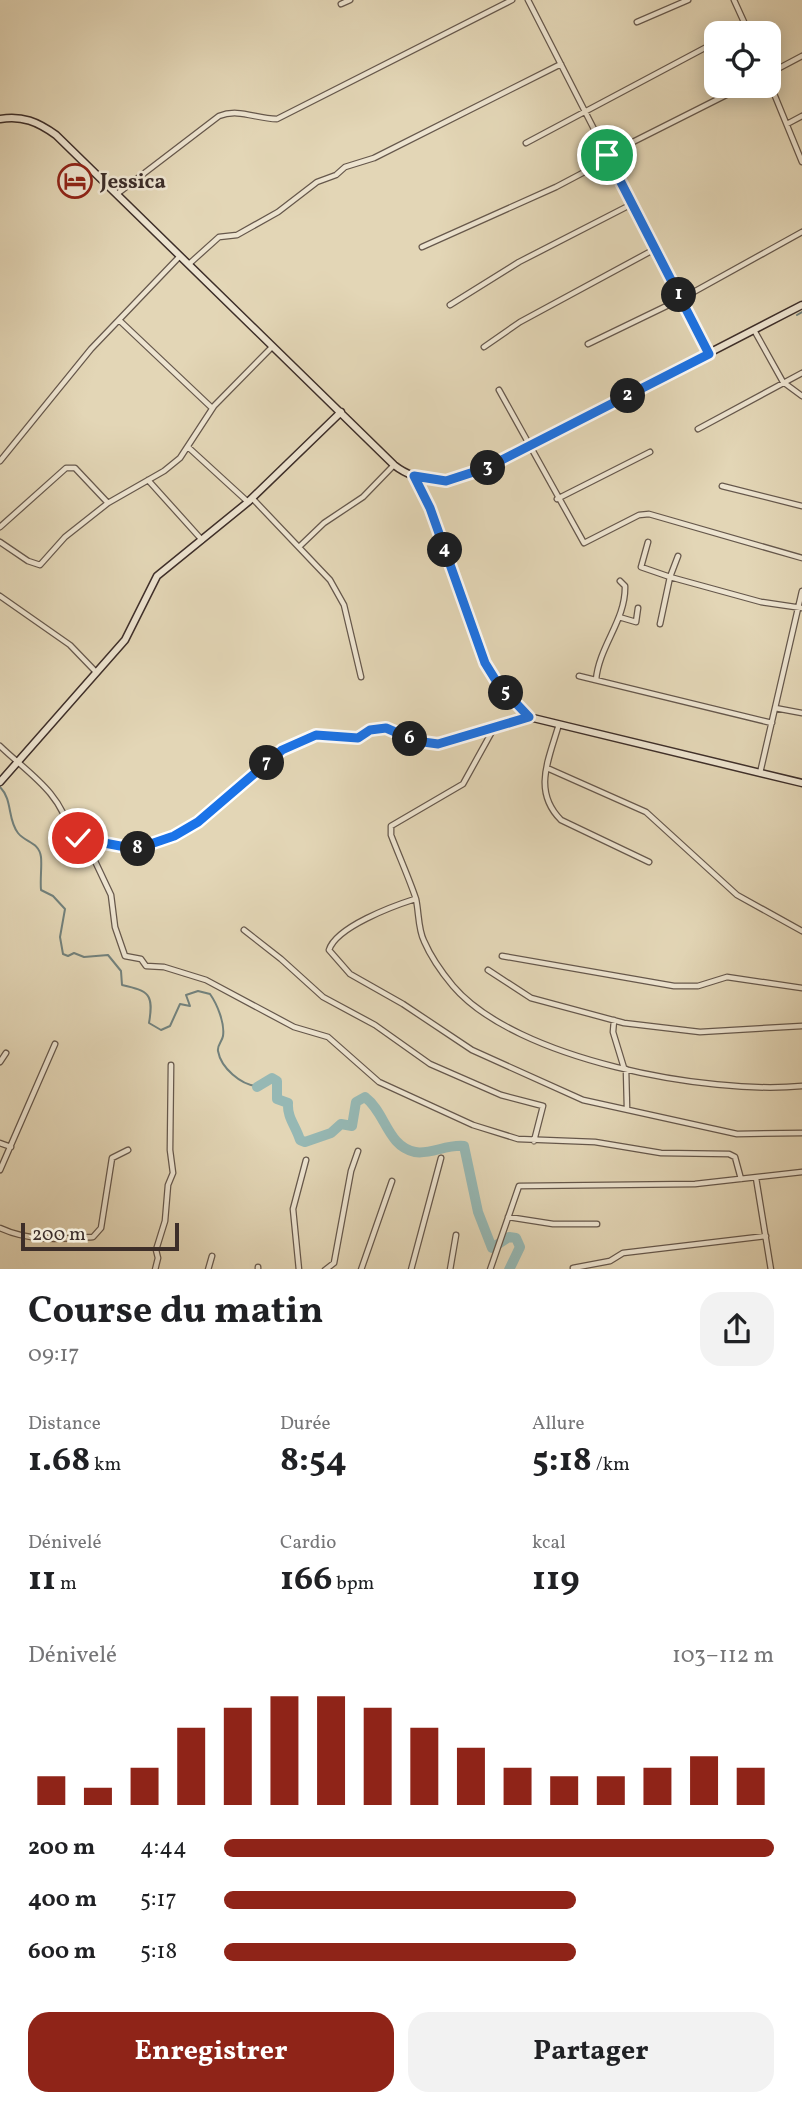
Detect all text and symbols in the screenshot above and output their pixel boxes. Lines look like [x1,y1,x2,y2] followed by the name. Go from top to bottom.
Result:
[704,21,781,98] map controls
[704,21,781,98] button: locate
[577,125,637,185] pin
[588,136,626,174] icon: arrive
[56,162,94,200] hotel icon: Jessica
[99,168,166,197] place label: Jessica
[662,278,696,312] pin: 1
[675,281,682,307] text: 1
[610,378,646,414] pin: 2
[623,382,632,408] text: 2
[470,450,505,486] pin: 3
[483,454,492,480] text: 3
[428,532,462,568] pin: 4
[439,536,450,562] text: 4
[489,676,524,710] pin: 5
[501,679,510,705] text: 5
[392,722,428,756] pin: 6
[404,725,415,751] text: 6
[250,746,284,780] pin: 7
[262,749,271,775] text: 7
[48,808,108,868] pin
[59,819,97,857] icon: check
[120,832,156,866] pin: 8
[132,835,143,861] text: 8
[21,1220,178,1252] scale bar
[32,1222,86,1248] text: 200 m
[28,1286,324,1339] text: Course du matin
[700,1292,774,1366] button: share
[28,1339,80,1371] text: 09:17
[28,1411,101,1437] text: Distance
[280,1411,331,1437] text: Durée
[532,1411,584,1437] text: Allure
[28,1437,90,1485] text: 1.68
[280,1437,347,1485] text: 8:54
[532,1437,592,1485] text: 5:18
[90,1452,121,1478] text: km
[592,1452,630,1478] text: /km
[28,1530,101,1556] text: Dénivelé
[280,1530,336,1556] text: Cardio
[532,1530,566,1556] text: kcal
[28,1556,56,1604] text: 11
[280,1556,333,1604] text: 166
[532,1556,579,1604] text: 119
[56,1571,77,1597] text: m
[333,1571,374,1597] text: bpm
[28,1640,117,1672] text: Dénivelé
[672,1640,774,1672] text: 103–112 m
[28,1832,95,1864] text: 200 m
[140,1832,187,1864] text: 4:44
[28,1884,97,1916] text: 400 m
[140,1884,177,1916] text: 5:17
[28,1936,96,1968] text: 600 m
[140,1936,177,1968] text: 5:18
[28,2012,394,2092] button: Enregistrer
[408,2012,774,2092] button: Partager

